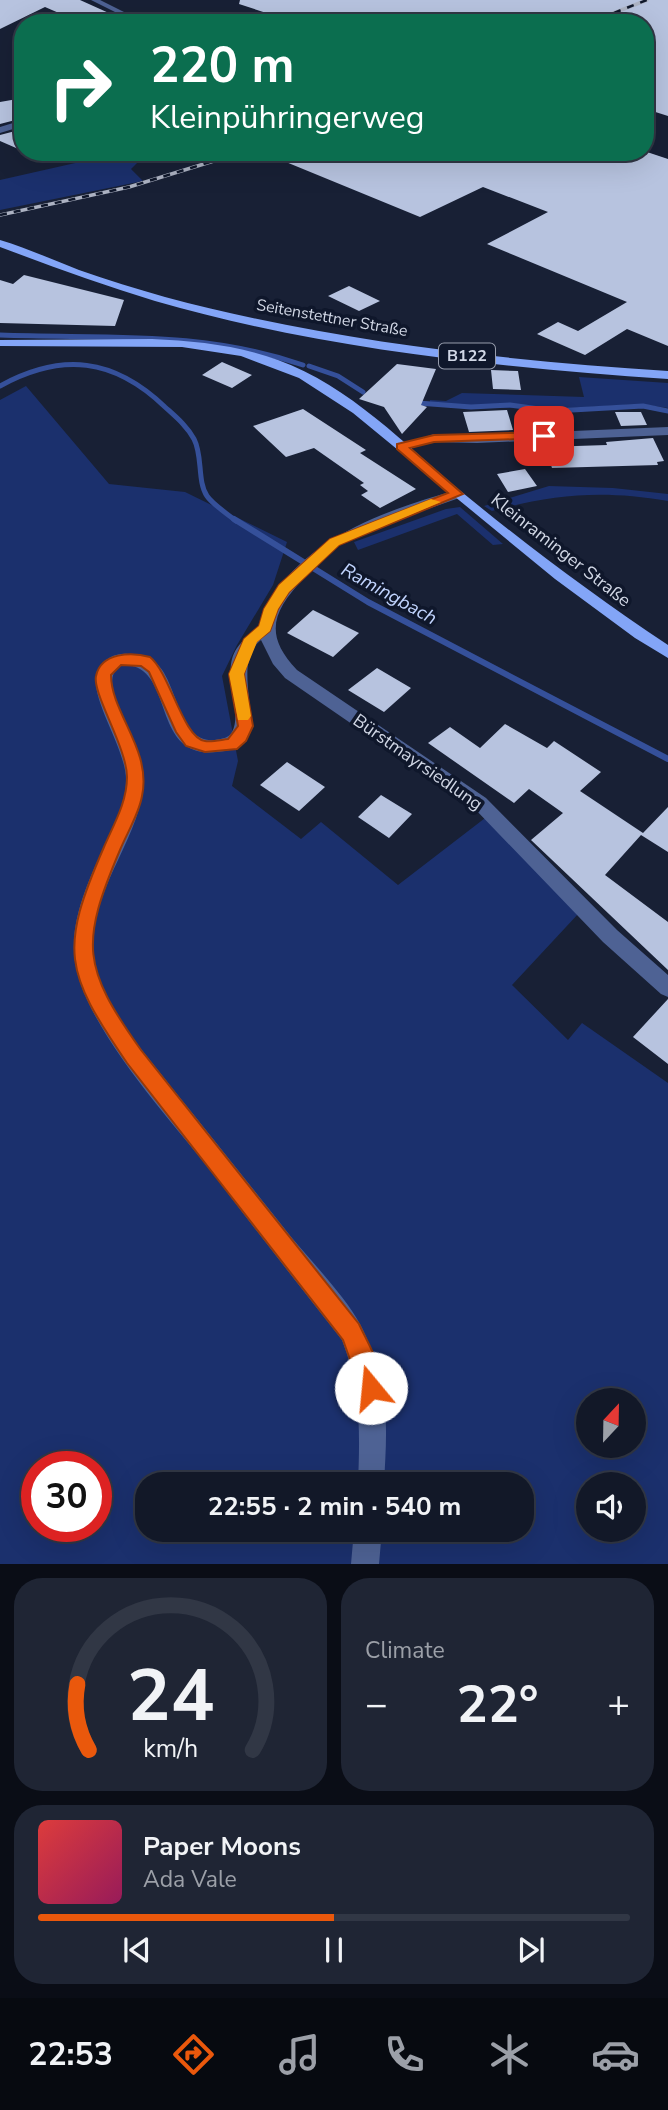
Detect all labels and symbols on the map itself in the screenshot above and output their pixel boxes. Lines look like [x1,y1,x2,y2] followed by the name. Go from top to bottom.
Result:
[255,294,409,342] street label: Seitenstettner Straße
[439,344,495,368] road number: B122
[514,406,574,466] pin
[486,488,636,612] street label: Kleinraminger Straße
[336,557,442,631] water label: Ramingbach
[348,708,488,816] street label: Bürstmayrsiedlung
[334,1351,408,1425] position arrow
[576,1388,646,1458] north arrow
[21,1451,112,1542] speed limit sign: 30

